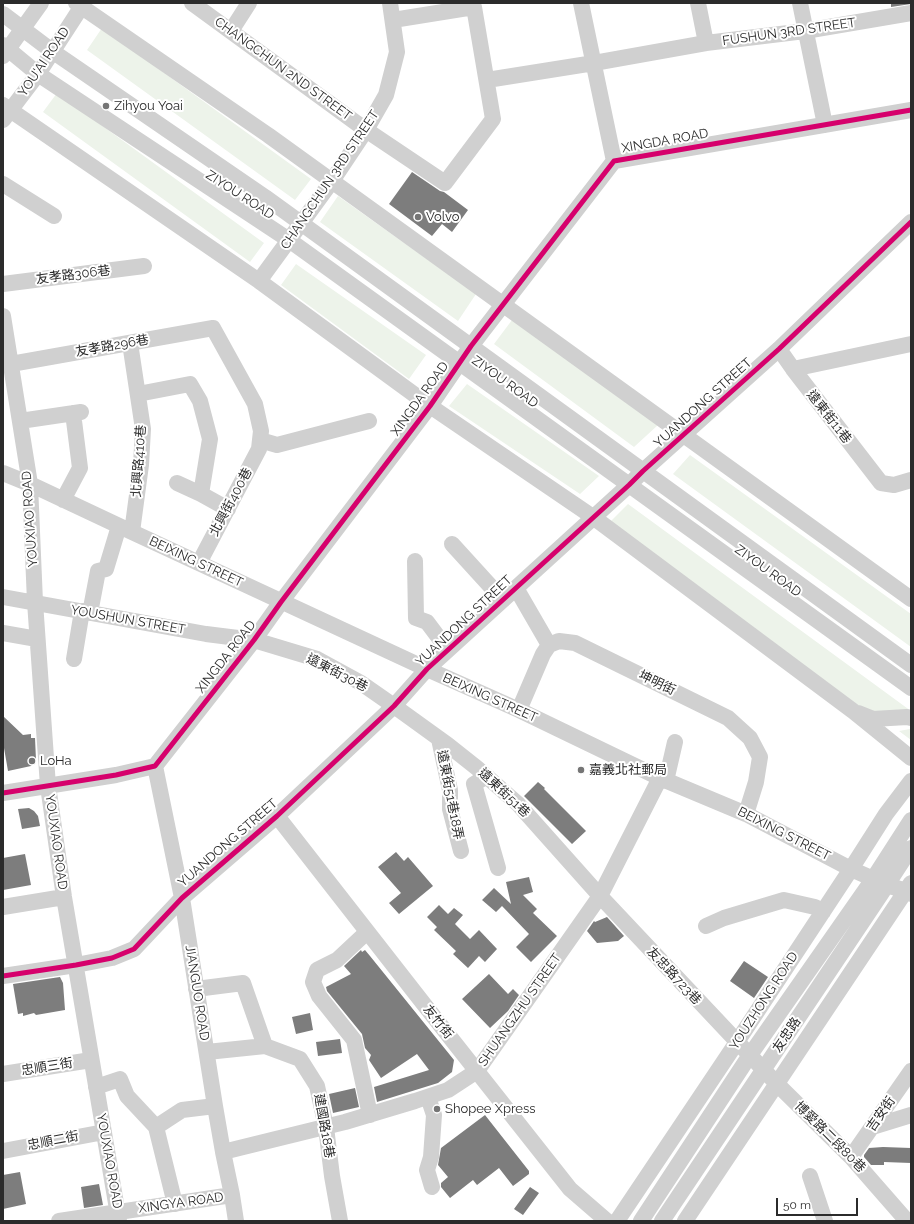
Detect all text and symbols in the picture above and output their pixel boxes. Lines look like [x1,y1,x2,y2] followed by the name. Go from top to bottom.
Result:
[211,14,355,124] street label: CHANGCHUN 2ND STREET
[721,15,857,49] street label: FUSHUN 3RD STREET
[15,24,73,100] street label: YOU'AI ROAD
[114,98,183,114] place label: Zihyou Yoai
[101,101,111,111] marker: Zihyou Yoai
[278,107,382,253] street label: CHANGCHUN 3RD STREET
[620,126,710,156] street label: XINGDA ROAD
[203,167,277,223] street label: ZIYOU ROAD
[426,209,459,225] place label: Volvo
[413,212,423,222] marker: Volvo
[35,263,111,287] street label: 友孝路306巷
[74,332,150,360] street label: 友孝路296巷
[469,353,541,411] street label: ZIYOU ROAD
[651,355,755,451] street label: YUANDONG STREET
[388,359,452,439] street label: XINGDA ROAD
[803,387,855,447] street label: 遠東街11巷
[129,424,149,498] street label: 北興路410巷
[207,465,255,539] street label: 北興街400巷
[19,470,41,568] street label: YOUXIAO ROAD
[147,533,245,591] street label: BEIXING STREET
[732,542,804,600] street label: ZIYOU ROAD
[412,572,516,670] street label: YUANDONG STREET
[69,602,187,638] street label: YOUSHUN STREET
[193,618,259,696] street label: XINGDA ROAD
[304,651,370,695] street label: 遠東街30巷
[636,667,678,699] street label: 坤明街
[440,670,540,726] street label: BEIXING STREET
[434,749,466,841] street label: 遠東街51巷18弄
[40,753,72,769] place label: LoHa
[27,756,37,766] marker: LoHa
[589,762,667,778] place label: 嘉義北社郵局
[475,765,533,821] street label: 遠東街51巷
[576,765,586,775] marker: 嘉義北社郵局
[42,793,70,891] street label: YOUXIAO ROAD
[175,796,281,890] street label: YUANDONG STREET
[735,804,833,864] street label: BEIXING STREET
[182,944,212,1042] street label: JIANGUO ROAD
[644,944,704,1008] street label: 友忠路723巷
[727,949,801,1053] street label: YOUZHONG ROAD
[475,951,565,1069] street label: SHUANGZHU STREET
[420,1002,456,1042] street label: 友竹街
[770,1014,804,1056] street label: 友忠路
[20,1055,74,1079] street label: 忠順三街
[311,1093,337,1159] street label: 建國路18巷
[863,1094,899,1134] street label: 吉安街
[791,1098,869,1176] street label: 博愛路二段80巷
[445,1101,535,1117] place label: Shopee Xpress
[432,1104,442,1114] marker: Shopee Xpress
[93,1112,125,1210] street label: YOUXIAO ROAD
[26,1128,80,1154] street label: 忠順二街
[137,1189,225,1217] street label: XINGYA ROAD
[778,1190,860,1216] scale bar
[783,1198,811,1212] text: 50 m

